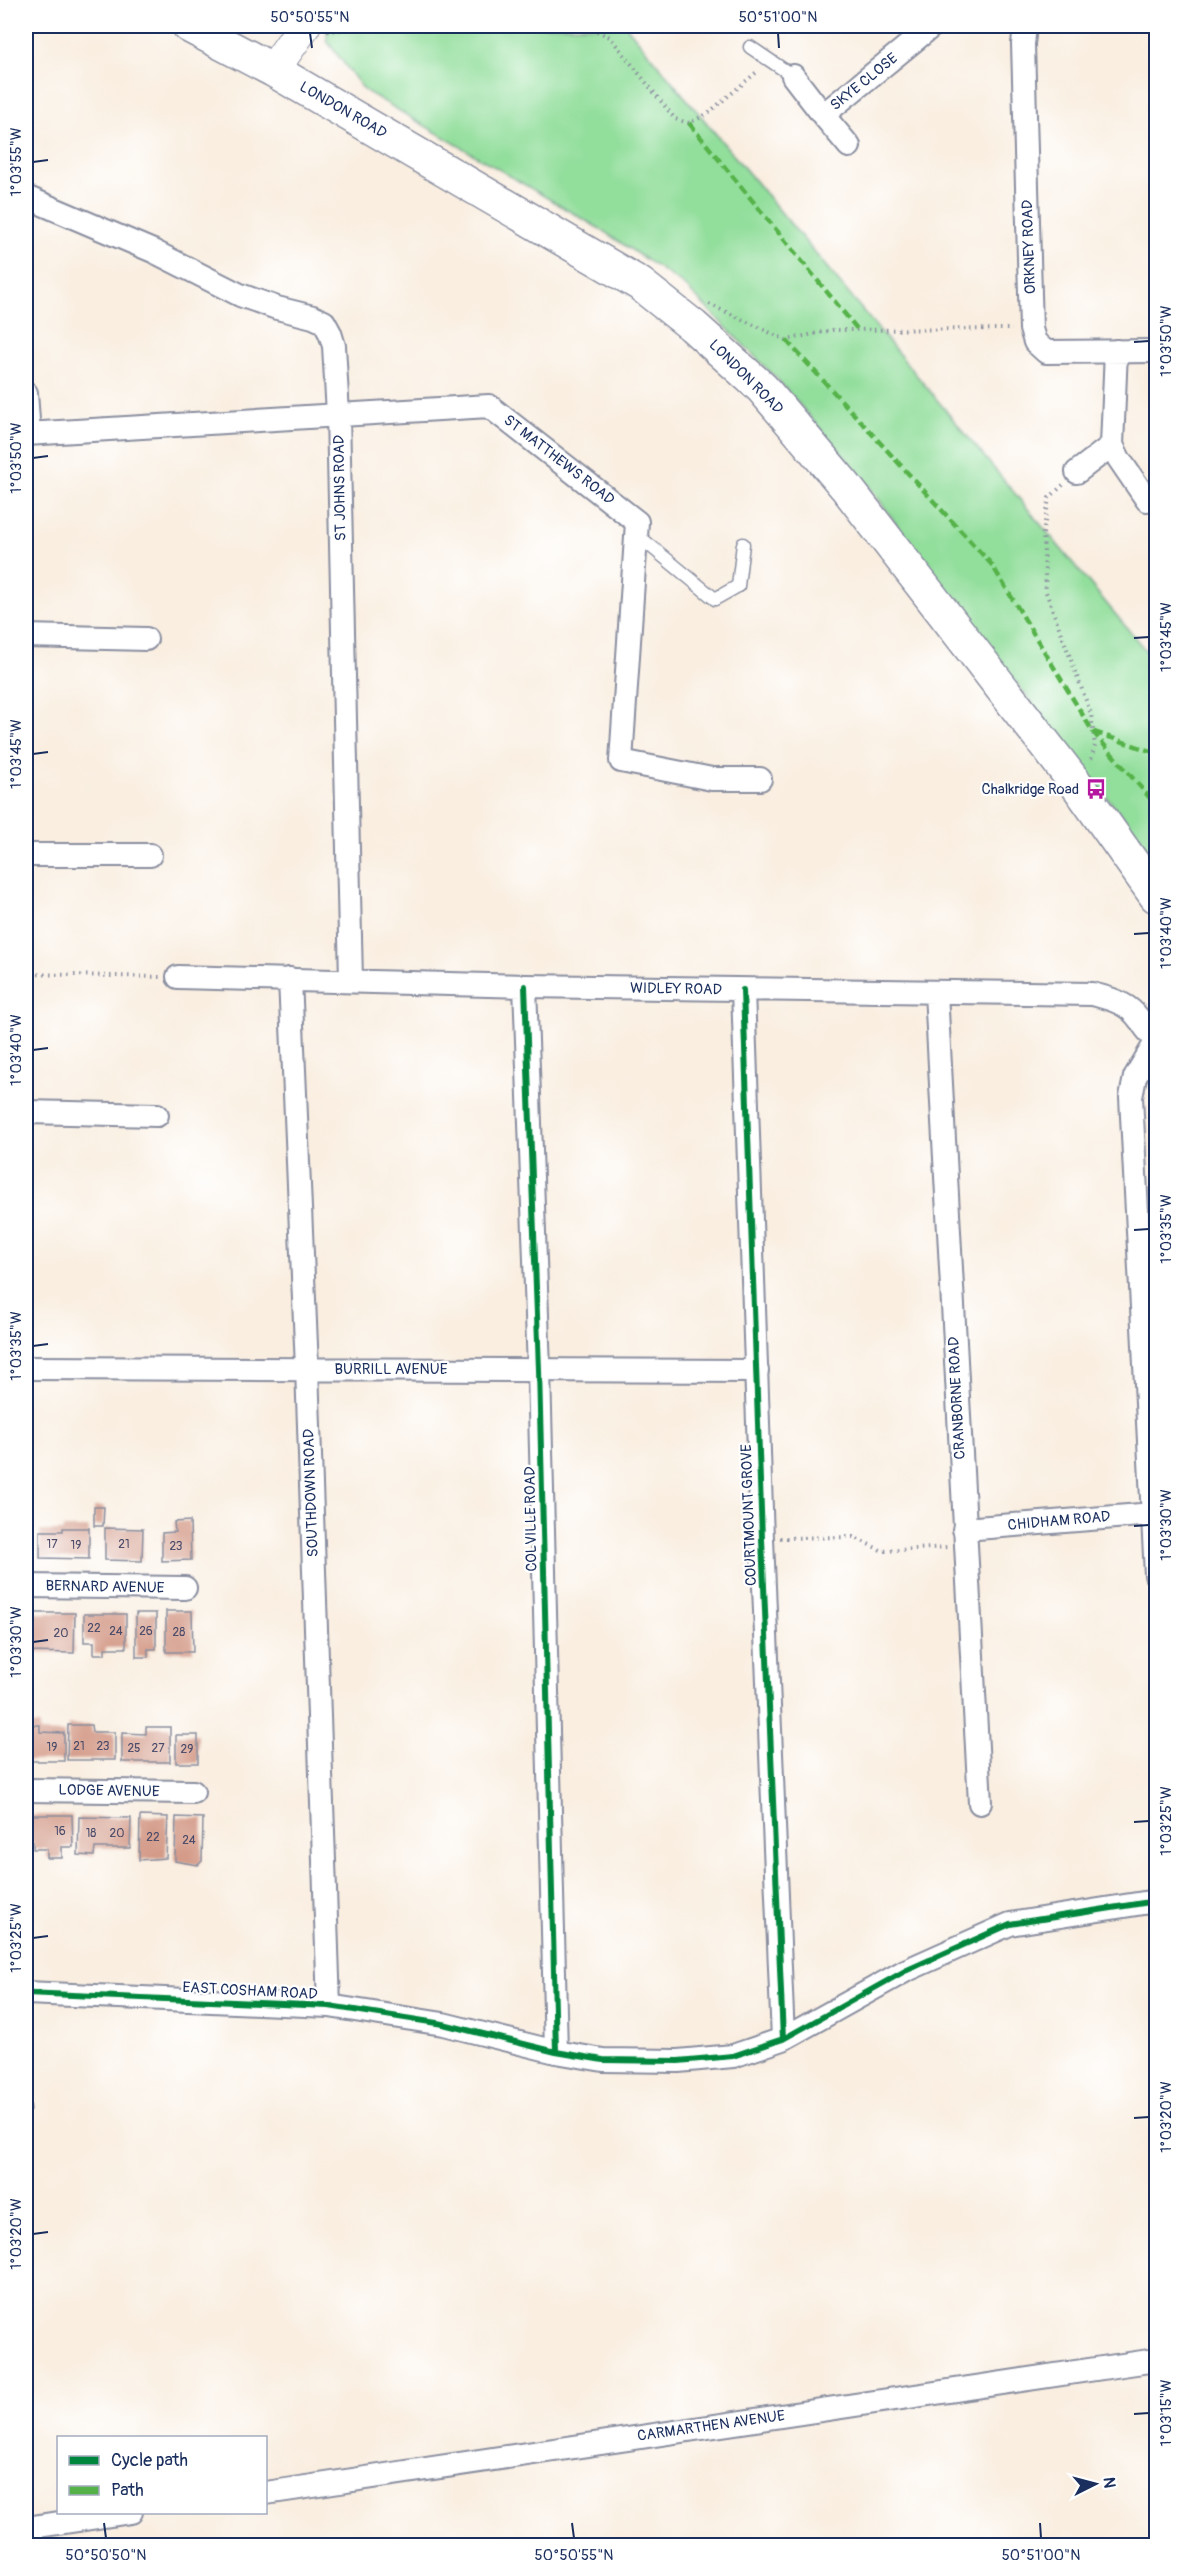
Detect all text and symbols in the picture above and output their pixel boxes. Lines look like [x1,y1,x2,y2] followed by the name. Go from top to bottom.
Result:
[271,8,349,27] text: 50°50'55"N
[739,8,817,27] text: 50°51'00"N
[826,49,902,115] street label: SKYE CLOSE
[296,77,390,143] street label: LONDON ROAD
[7,127,26,197] text: 1°03'55"W
[1018,199,1040,295] street label: ORKNEY ROAD
[1157,305,1176,377] text: 1°03'50"W
[705,336,787,418] street label: LONDON ROAD
[500,411,618,509] street label: ST MATTHEWS ROAD
[7,422,26,494] text: 1°03'50"W
[330,435,350,541] street label: ST JOHNS ROAD
[1157,602,1176,672] text: 1°03'45"W
[7,719,26,789] text: 1°03'45"W
[1084,777,1108,801] bus stop icon: Chalkridge Road
[981,780,1079,799] place label: Chalkridge Road
[1157,897,1176,969] text: 1°03'40"W
[630,979,722,999] street label: WIDLEY ROAD
[7,1014,26,1086] text: 1°03'40"W
[1157,1194,1176,1264] text: 1°03'35"W
[7,1311,26,1381] text: 1°03'35"W
[944,1336,970,1460] street label: CRANBORNE ROAD
[335,1360,448,1379] street label: BURRILL AVENUE
[299,1428,323,1558] street label: SOUTHDOWN ROAD
[737,1443,761,1586] street label: COURTMOUNT GROVE
[521,1466,541,1572] street label: COLVILLE ROAD
[1157,1489,1176,1561] text: 1°03'30"W
[1007,1507,1111,1535] street label: CHIDHAM ROAD
[46,1537,58,1552] house number: 17
[118,1537,130,1552] house number: 21
[71,1538,81,1553] house number: 19
[169,1539,183,1554] house number: 23
[45,1576,165,1598] street label: BERNARD AVENUE
[7,1606,26,1678] text: 1°03'30"W
[87,1621,101,1636] house number: 22
[109,1624,123,1639] house number: 24
[139,1624,153,1639] house number: 26
[173,1625,185,1640] house number: 28
[54,1626,68,1641] house number: 20
[73,1739,85,1754] house number: 21
[96,1739,110,1754] house number: 23
[47,1740,57,1755] house number: 19
[127,1741,141,1756] house number: 25
[151,1741,165,1756] house number: 27
[181,1742,193,1757] house number: 29
[58,1781,160,1801] street label: LODGE AVENUE
[1157,1786,1176,1856] text: 1°03'25"W
[54,1824,66,1839] house number: 16
[86,1826,96,1841] house number: 18
[110,1826,124,1841] house number: 20
[146,1830,160,1845] house number: 22
[182,1833,196,1848] house number: 24
[7,1903,26,1973] text: 1°03'25"W
[182,1978,318,2004] street label: EAST COSHAM ROAD
[1157,2081,1176,2153] text: 1°03'20"W
[7,2198,26,2270] text: 1°03'20"W
[1157,2379,1176,2446] text: 1°03'15"W
[636,2406,786,2446] street label: CARMARTHEN AVENUE
[57,2436,267,2514] legend
[111,2449,188,2472] text: Cycle path
[1065,2454,1125,2514] north arrow
[1098,2476,1119,2489] text: N
[111,2479,144,2502] text: Path
[66,2546,146,2565] text: 50°50'50"N
[535,2546,613,2565] text: 50°50'55"N
[1002,2546,1080,2565] text: 50°51'00"N

